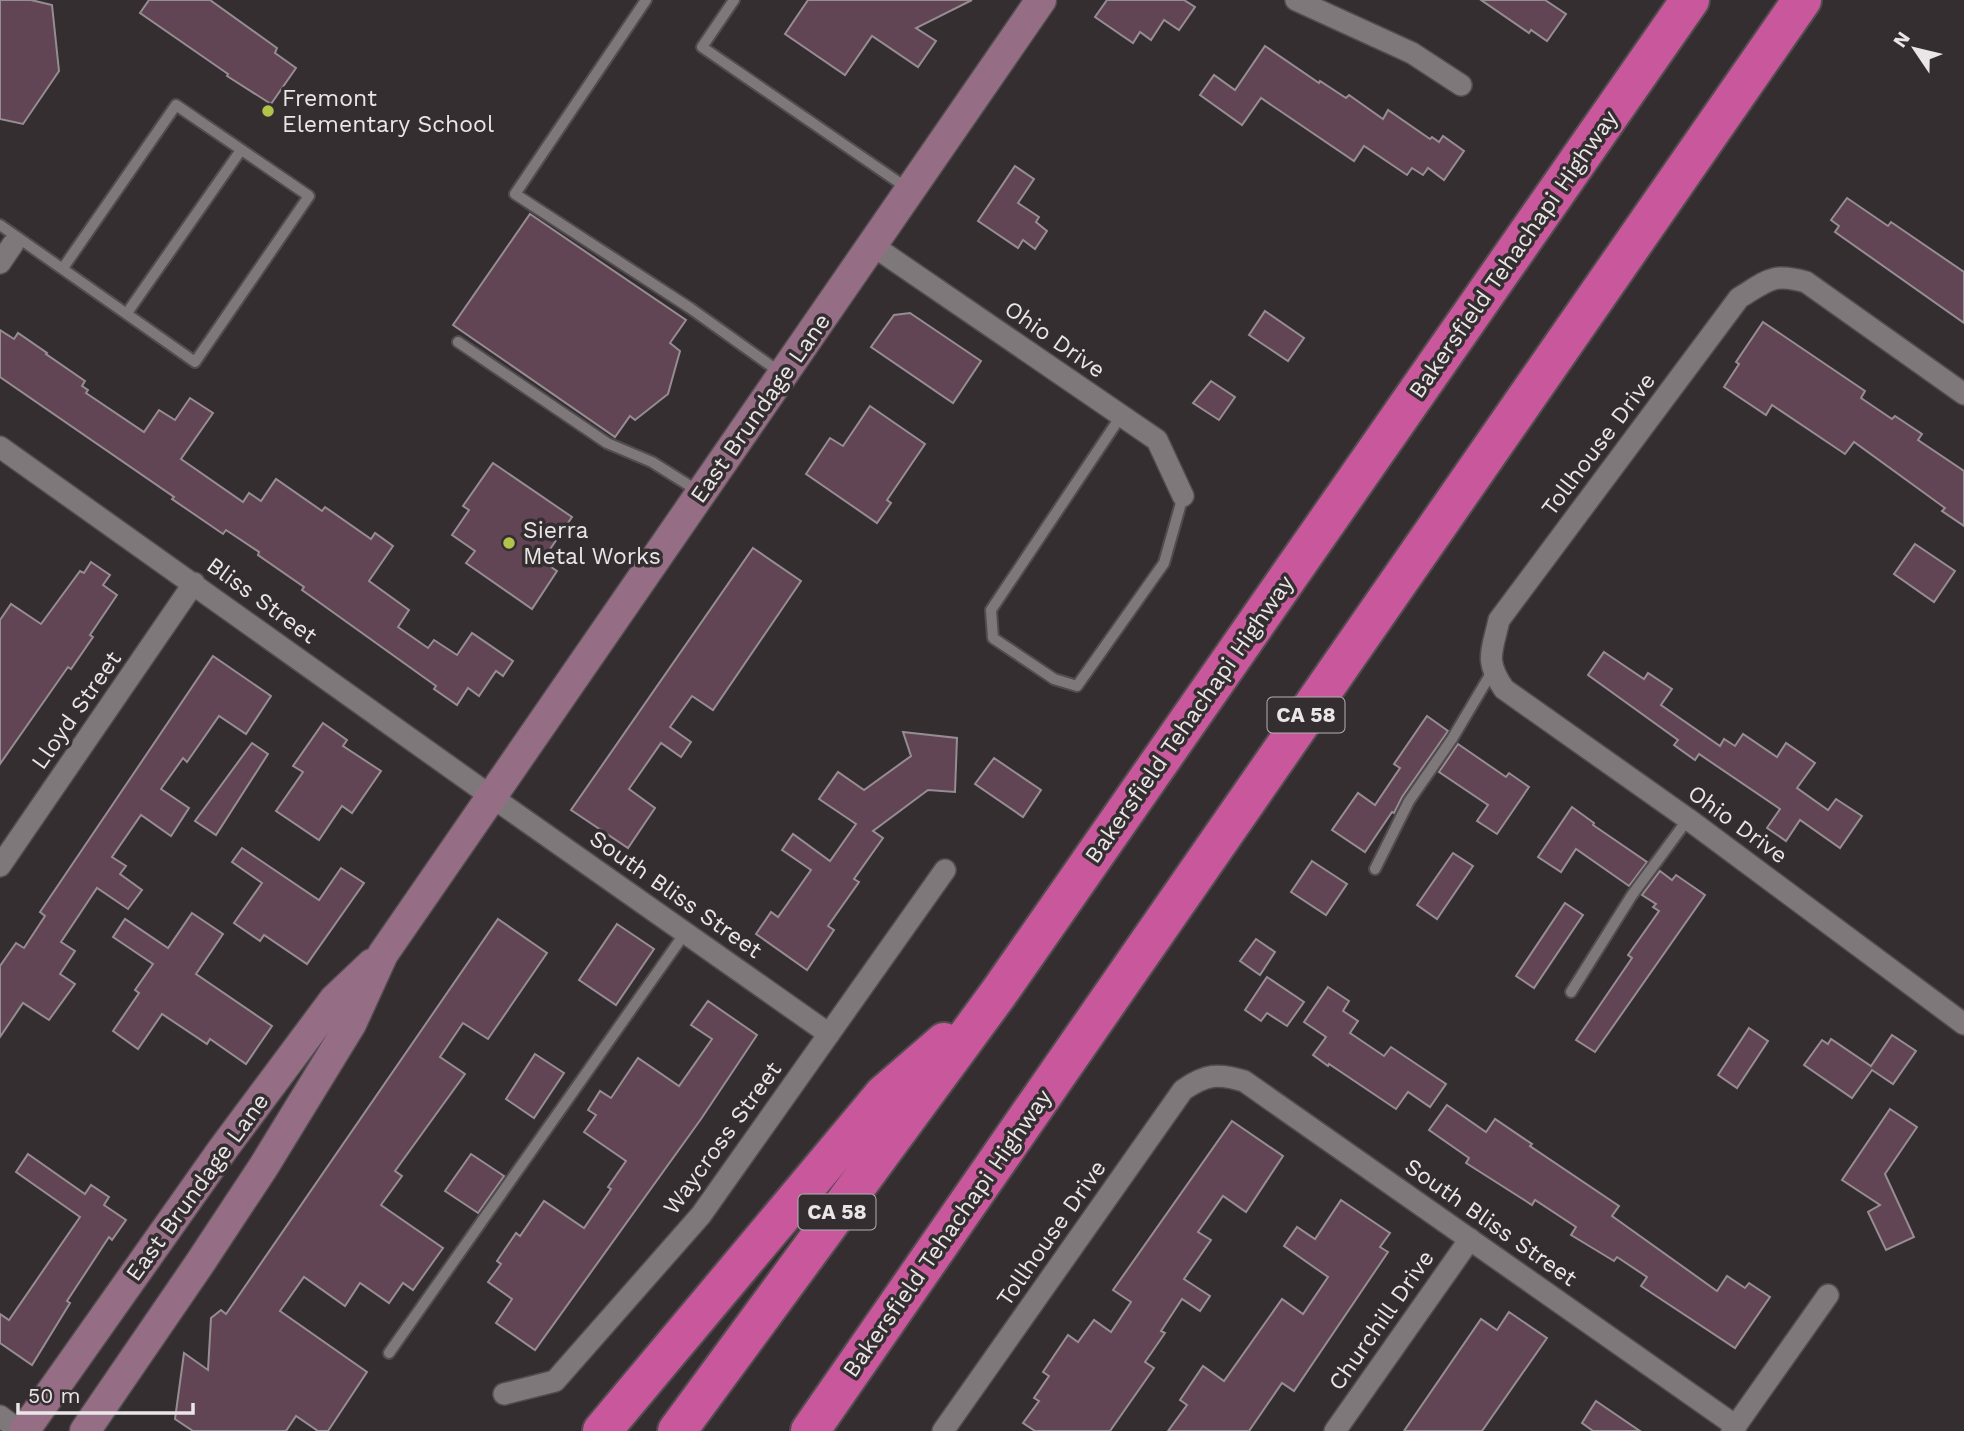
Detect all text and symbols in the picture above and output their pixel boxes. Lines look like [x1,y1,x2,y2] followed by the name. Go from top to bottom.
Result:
[1880,14,1950,84] north arrow
[1888,27,1915,52] text: N
[282,85,494,138] place label: Fremont Elementary School
[260,103,276,119] marker: Fremont Elementary School
[1403,105,1623,403] street label: Bakersfield Tehachapi Highway
[999,295,1110,384] street label: Ohio Drive
[685,308,836,508] street label: East Brundage Lane
[1536,368,1661,521] street label: Tollhouse Drive
[523,517,661,570] place label: Sierra Metal Works
[501,535,517,551] marker: Sierra Metal Works
[201,551,322,650] street label: Bliss Street
[1079,570,1299,868] street label: Bakersfield Tehachapi Highway
[26,646,127,774] street label: Lloyd Street
[1268,698,1344,732] road number: CA 58
[1683,779,1793,870] street label: Ohio Drive
[584,825,767,964] street label: South Bliss Street
[658,1056,787,1220] street label: Waycross Street
[837,1084,1057,1382] street label: Bakersfield Tehachapi Highway
[120,1088,275,1286] street label: East Brundage Lane
[1399,1153,1582,1292] street label: South Bliss Street
[991,1155,1112,1311] street label: Tollhouse Drive
[798,1194,876,1230] road number: CA 58
[1323,1245,1440,1396] street label: Churchill Drive
[18,1372,192,1416] scale bar
[28,1383,80,1408] text: 50 m

